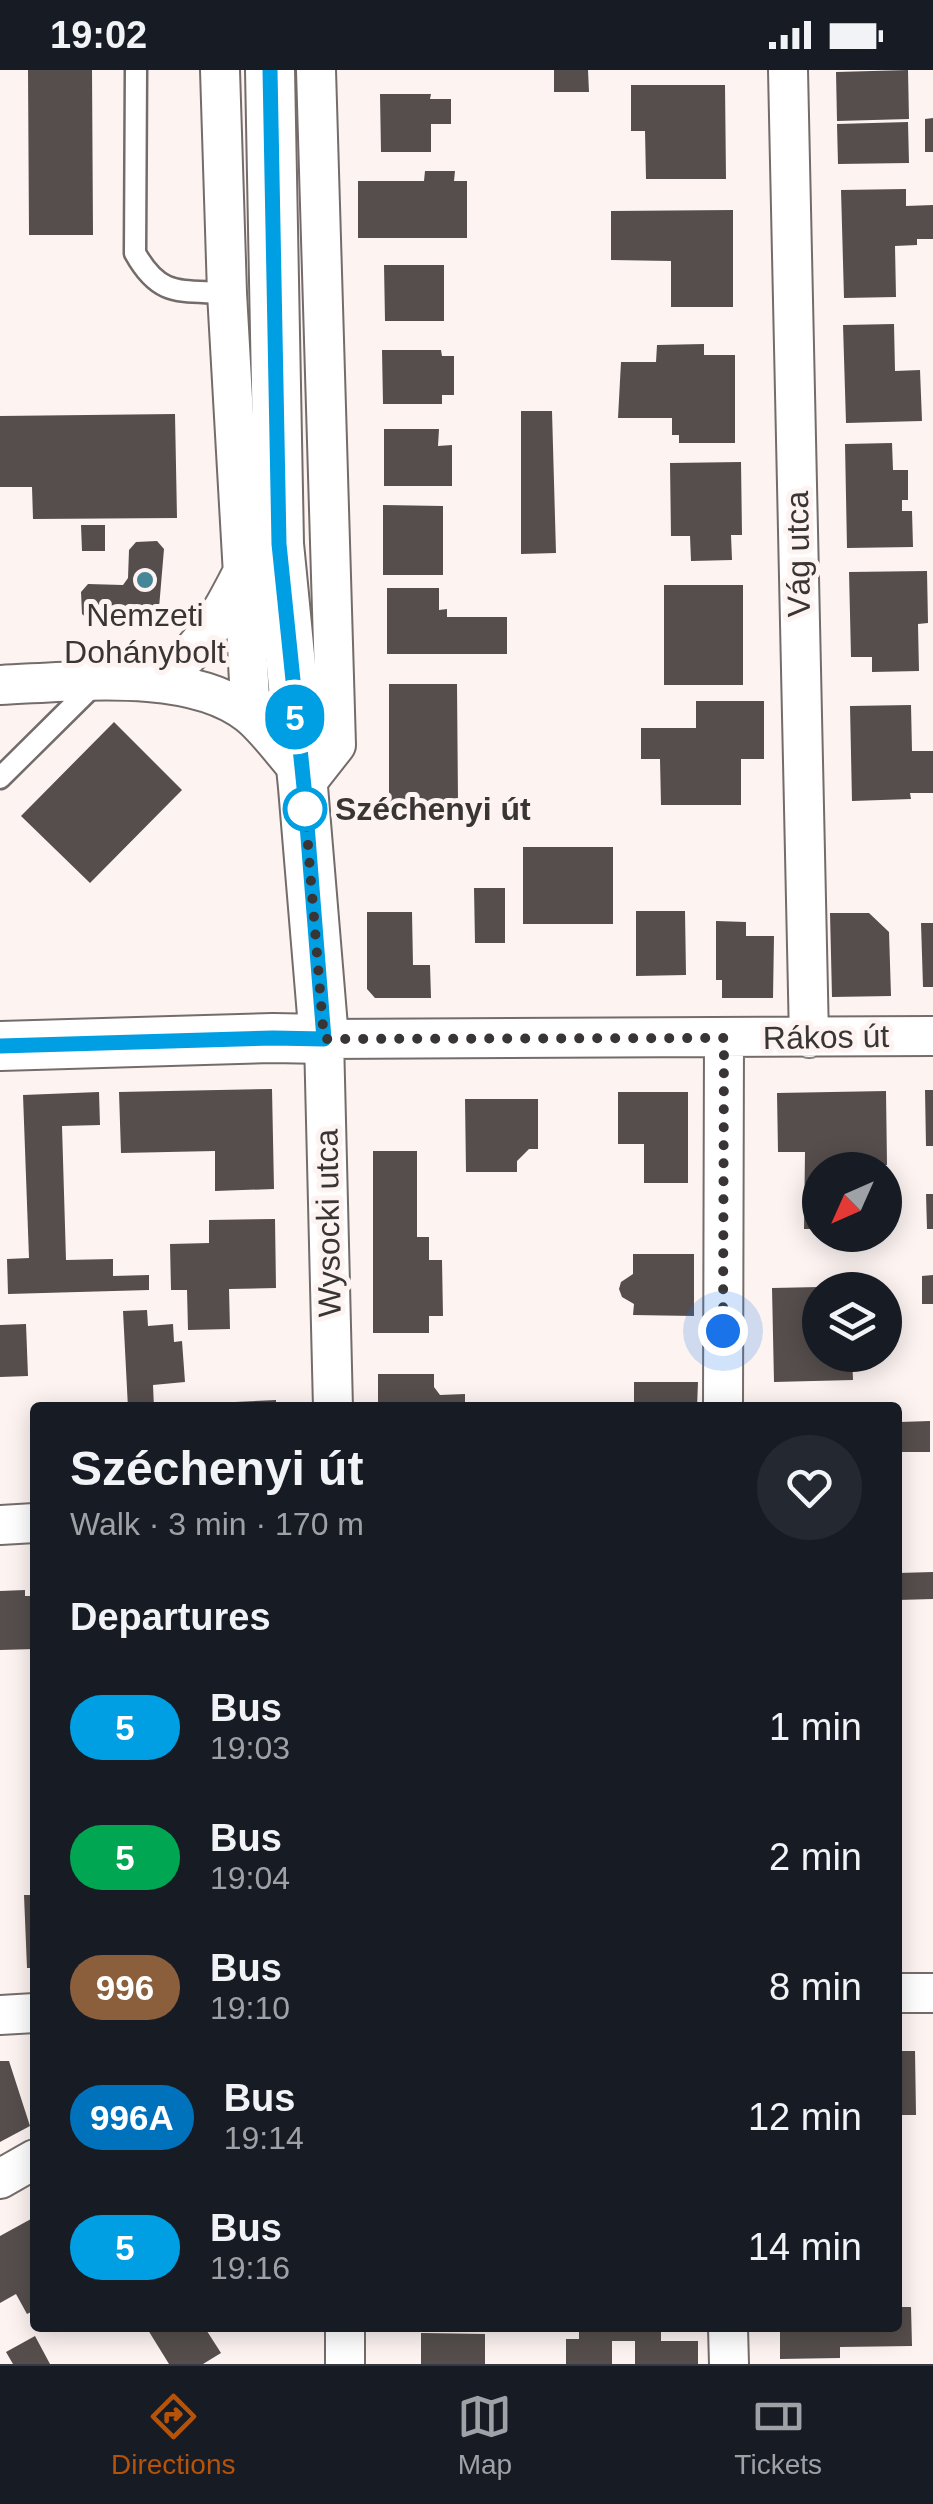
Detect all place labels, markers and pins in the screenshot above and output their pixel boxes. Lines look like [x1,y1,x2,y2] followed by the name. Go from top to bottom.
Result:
[134,569,156,591] marker: Nemzeti Dohánybolt
[64,597,226,670] place label: Nemzeti Dohánybolt
[284,788,326,830] marker: Széchenyi út
[335,791,531,827] place label: Széchenyi út

